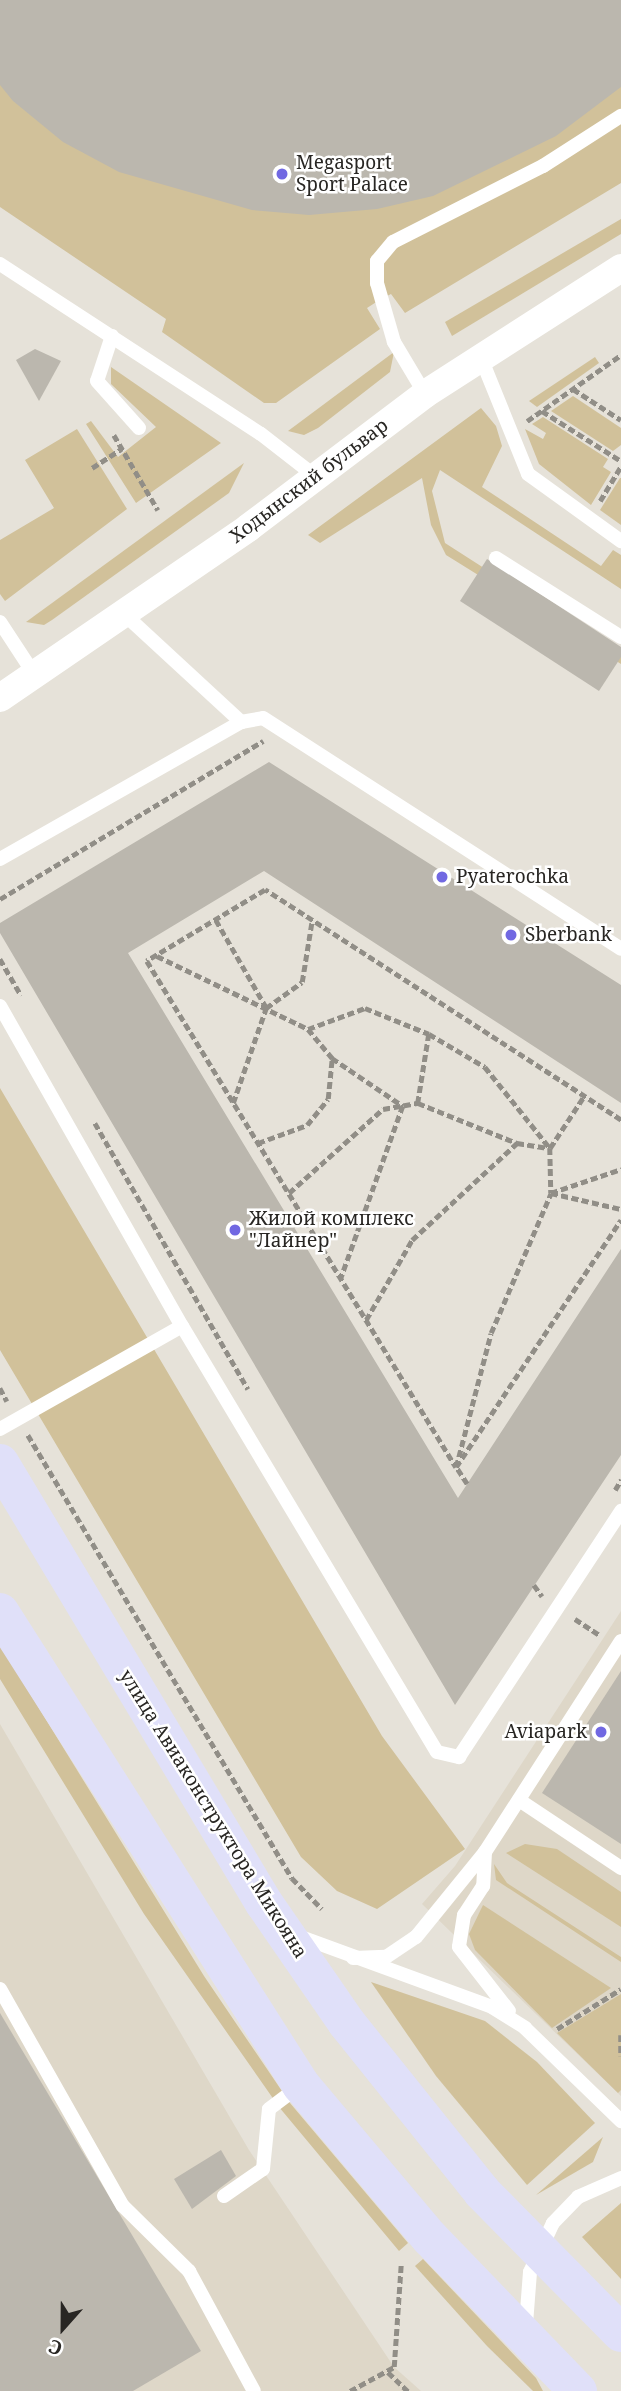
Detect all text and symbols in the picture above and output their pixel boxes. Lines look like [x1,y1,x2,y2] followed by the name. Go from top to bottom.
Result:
[296,152,408,196] place label: Megasport Sport Palace
[274,166,290,182] marker: Megasport Sport Palace
[225,414,393,548] street label: Ходынский бульвар
[456,866,569,888] place label: Pyaterochka
[434,869,450,885] marker: Pyaterochka
[525,924,612,946] place label: Sberbank
[503,927,519,943] marker: Sberbank
[249,1208,414,1252] place label: Жилой комплекс "Лайнер"
[227,1222,243,1238] marker: Жилой комплекс "Лайнер"
[114,1665,312,1963] street label: улица Авиаконструктора Микояна
[505,1721,587,1743] place label: Aviapark
[593,1724,609,1740] marker: Aviapark
[28,2293,98,2363] north arrow
[45,2333,66,2362] text: С

